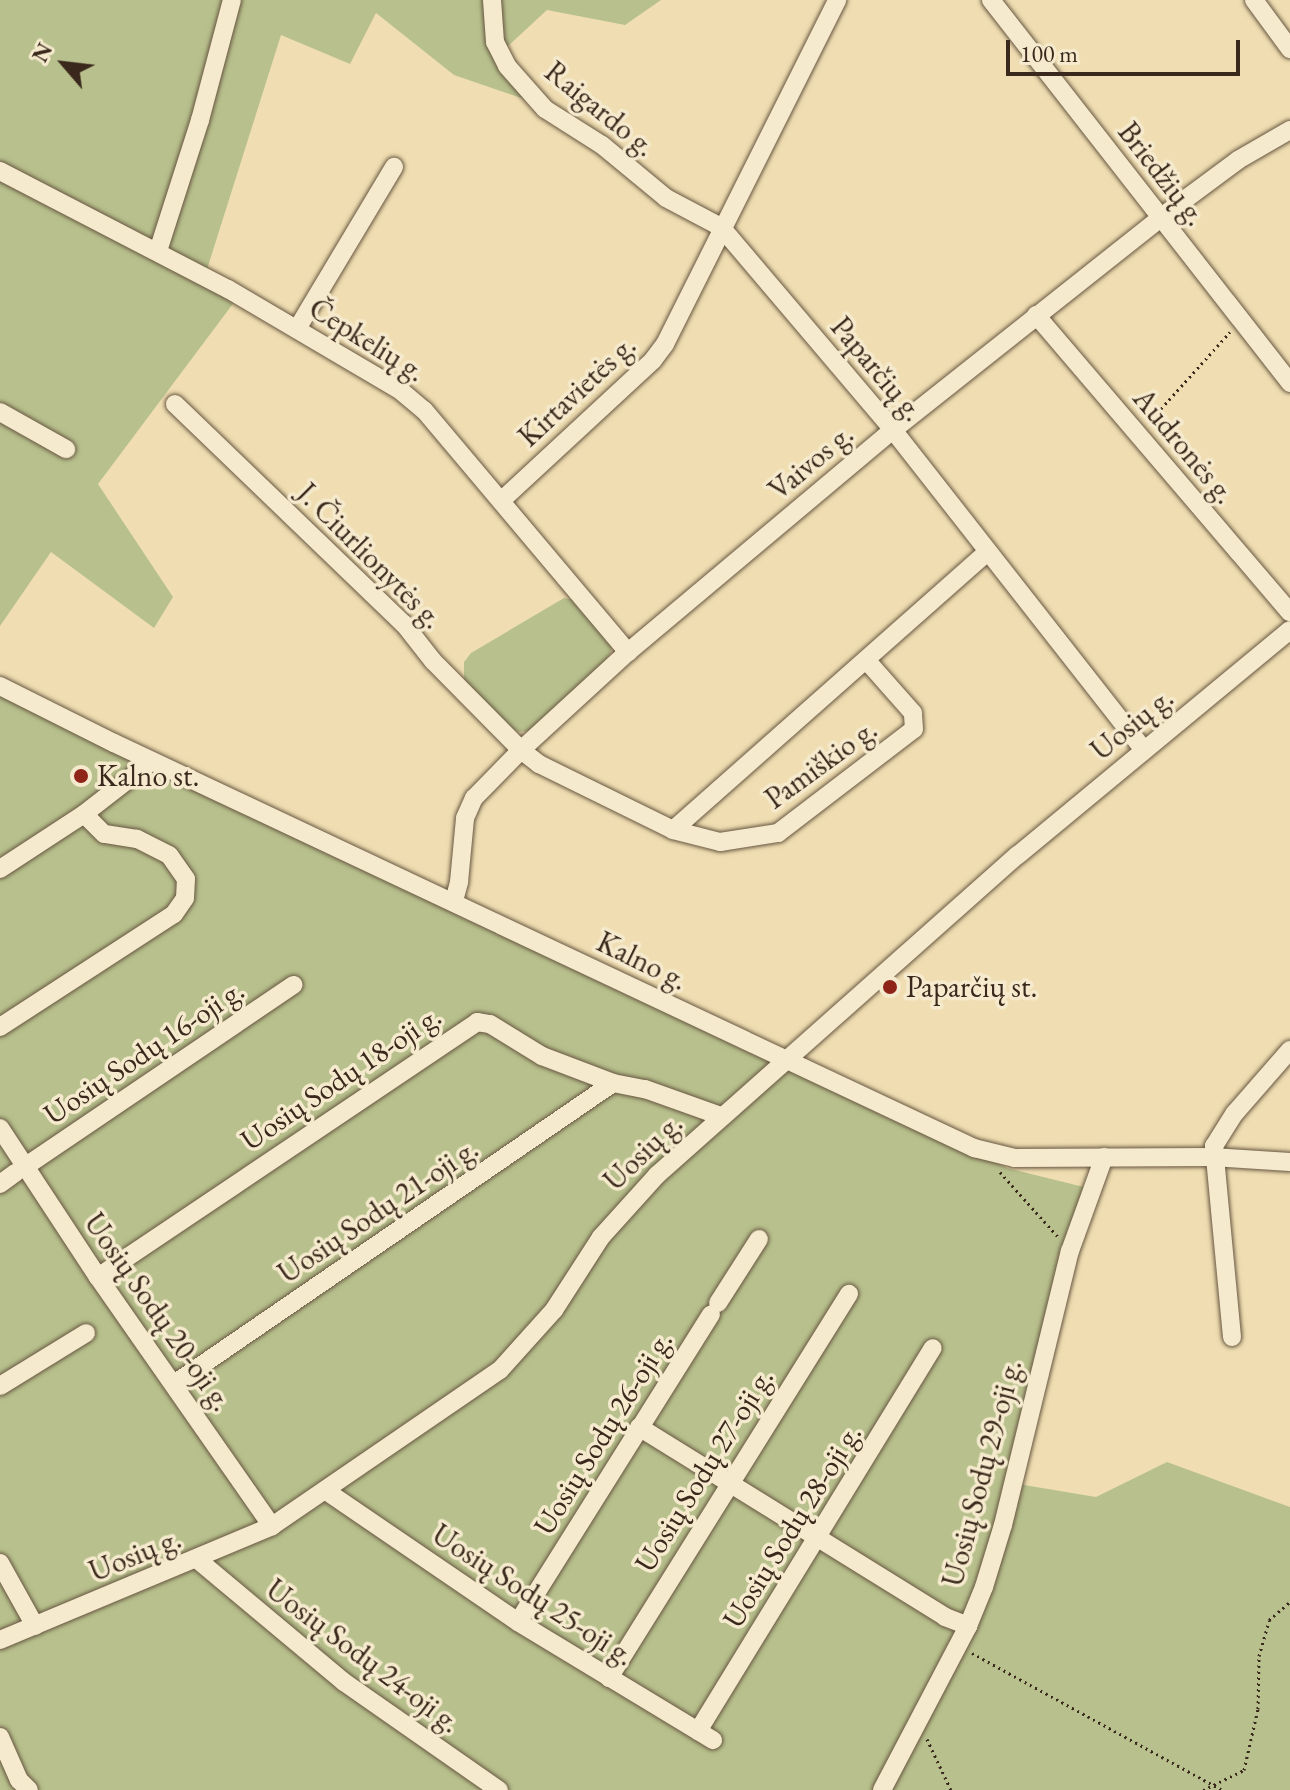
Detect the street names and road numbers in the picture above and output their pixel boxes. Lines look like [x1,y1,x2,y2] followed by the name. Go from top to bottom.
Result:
[537,54,663,164] street label: Raigardo g.
[1110,115,1214,233] street label: Briedžių g.
[302,290,432,390] street label: Čepkelių g.
[823,309,931,429] street label: Paparčių g.
[511,328,643,454] street label: Kirtavietės g.
[1125,381,1243,511] street label: Audronės g.
[761,416,861,508] street label: Vaivos g.
[290,476,450,636] street label: J. Čiurlionytės g.
[1083,680,1181,768] street label: Uosių g.
[758,711,884,817] street label: Pamiškio g.
[591,924,693,998] street label: Kalno g.
[37,972,251,1132] street label: Uosių Sodų 16-oji g.
[234,998,448,1158] street label: Uosių Sodų 18-oji g.
[596,1106,690,1198] street label: Uosių g.
[271,1131,485,1291] street label: Uosių Sodų 21-oji g.
[76,1206,240,1418] street label: Uosių Sodų 20-oji g.
[526,1324,680,1542] street label: Uosių Sodų 26-oji g.
[934,1356,1030,1590] street label: Uosių Sodų 29-oji g.
[627,1361,781,1579] street label: Uosių Sodų 27-oji g.
[715,1417,869,1635] street label: Uosių Sodų 28-oji g.
[425,1516,641,1674] street label: Uosių Sodų 25-oji g.
[84,1520,186,1590] street label: Uosių g.
[259,1571,467,1741] street label: Uosių Sodų 24-oji g.

